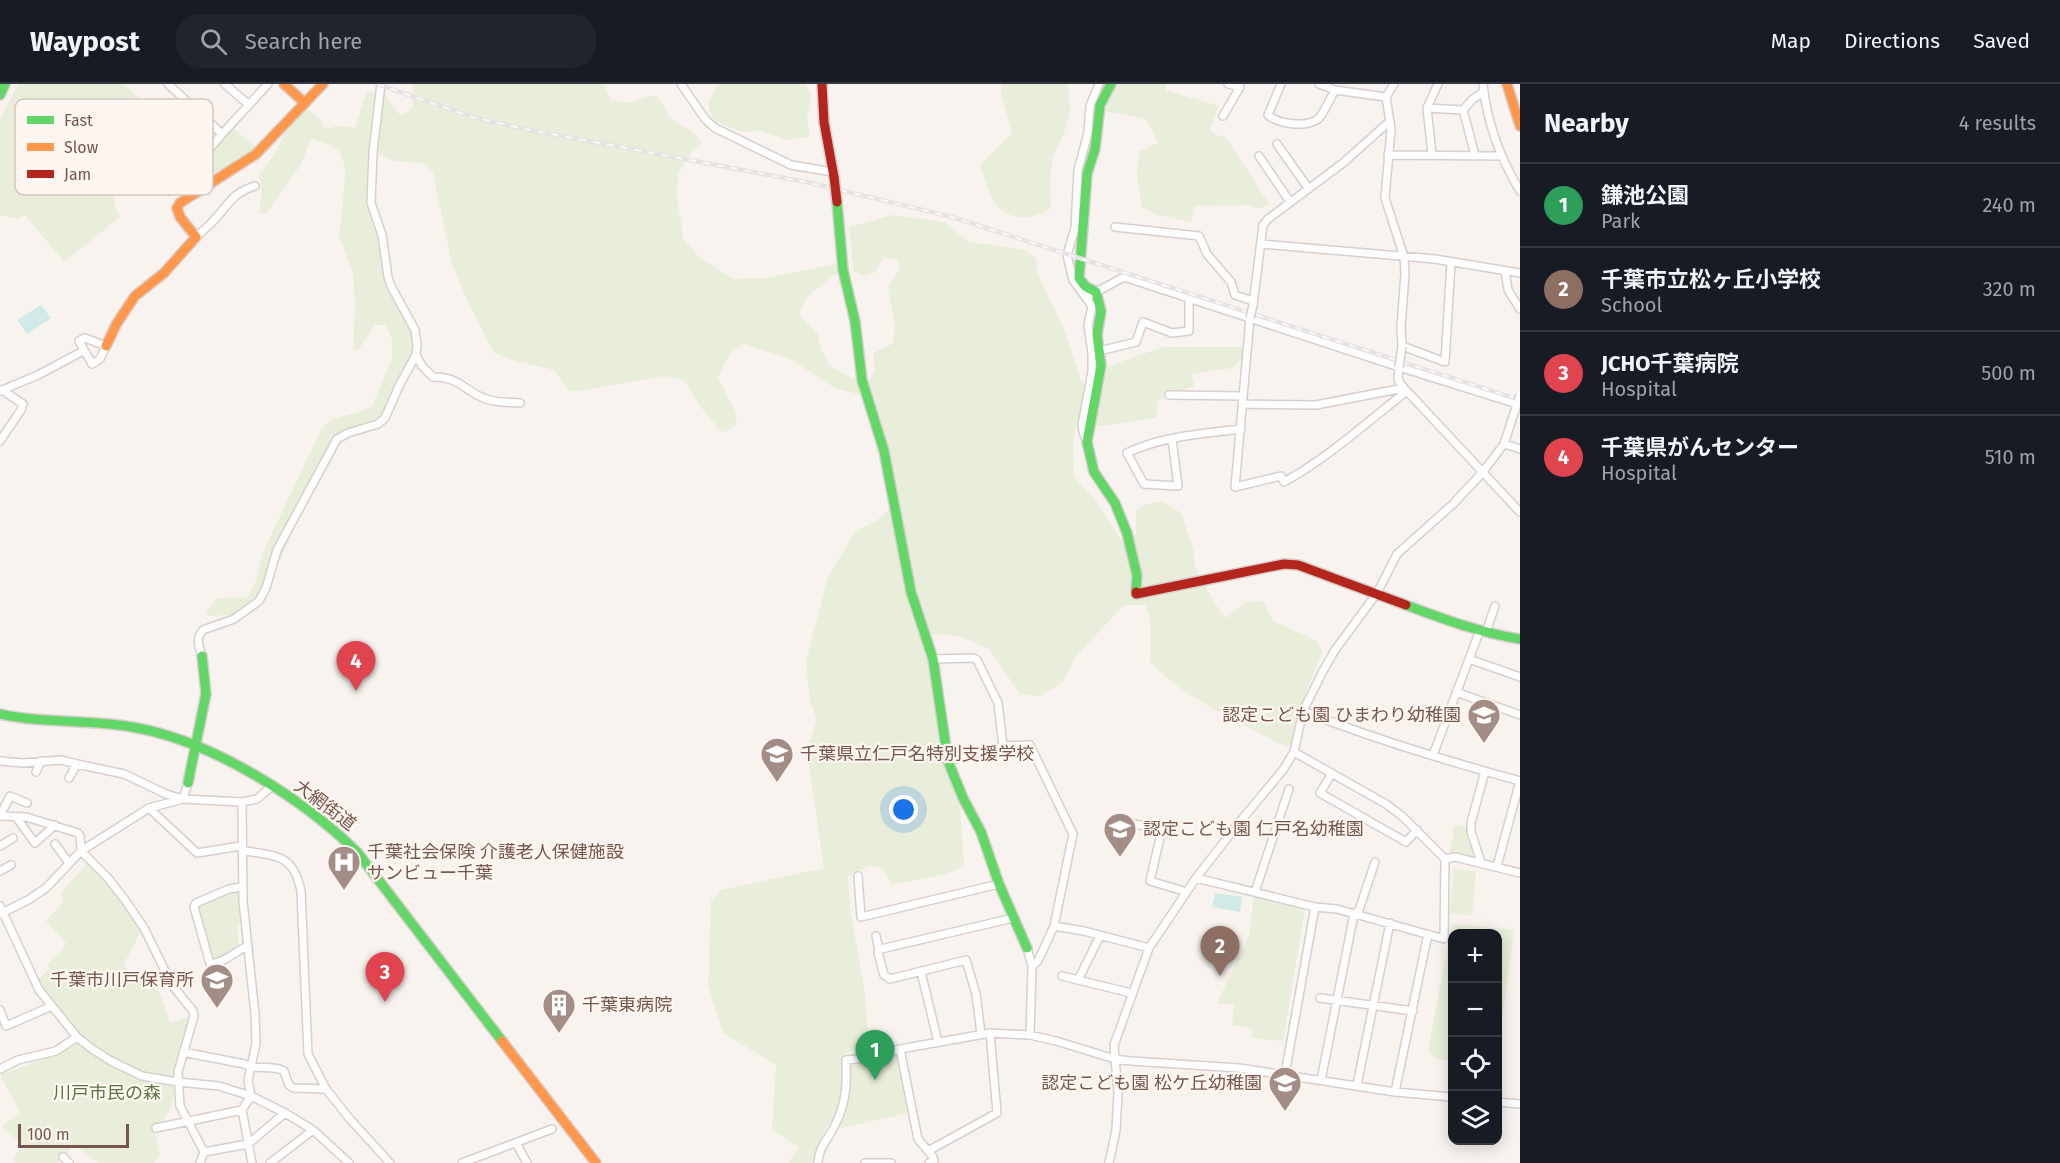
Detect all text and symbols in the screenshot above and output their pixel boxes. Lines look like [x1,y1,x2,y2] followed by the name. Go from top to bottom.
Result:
[176,14,596,68] search box
[30,25,140,58] text: Waypost
[197,25,230,58] icon: search
[245,28,362,55] text: Search here
[1771,28,1811,54] text: Map
[1844,28,1940,54] text: Directions
[1973,28,2030,54] text: Saved
[15,99,213,195] legend
[1544,108,1629,139] text: Nearby
[64,111,93,130] text: Fast
[1959,111,2036,135] text: 4 results
[64,138,99,157] text: Slow
[64,165,91,184] text: Jam
[1601,182,1689,209] text: 鎌池公園
[1559,193,1568,217] text: 1
[1982,193,2036,217] text: 240 m
[1601,209,1640,233] text: Park
[1601,266,1821,293] text: 千葉市立松ヶ丘小学校
[1558,277,1569,301] text: 2
[1983,277,2036,301] text: 320 m
[1601,293,1662,317] text: School
[1601,350,1738,377] text: JCHO千葉病院
[1558,361,1569,385] text: 3
[1981,361,2036,385] text: 500 m
[1601,377,1677,401] text: Hospital
[1601,434,1799,461] text: 千葉県がんセンター
[1558,445,1569,469] text: 4
[1985,445,2036,469] text: 510 m
[1601,461,1677,485] text: Hospital
[336,642,376,691] pin: 4
[1466,697,1502,744] school or university icon: 認定こども園 ひまわり幼稚園
[1222,704,1461,726] place label: 認定こども園 ひまわり幼稚園
[759,736,795,783] school or university icon: 千葉県立仁戸名特別支援学校
[800,743,1034,765] place label: 千葉県立仁戸名特別支援学校
[290,775,360,835] street label: 大網街道
[889,795,918,824] your location
[1102,811,1138,858] school or university icon: 認定こども園 仁戸名幼稚園
[1143,818,1364,840] place label: 認定こども園 仁戸名幼稚園
[367,841,624,884] place label: 千葉社会保険 介護老人保健施設 サンビュー千葉
[326,844,362,891] hospital icon: 千葉社会保険 介護老人保健施設 サンビュー千葉
[1200,926,1240,976] pin: 2
[1448,929,1502,1145] map controls
[1448,929,1502,983] button: +
[366,952,404,1002] pin: 3
[199,962,235,1009] school or university icon: 千葉市川戸保育所
[50,969,194,991] place label: 千葉市川戸保育所
[1448,983,1502,1037] button: −
[541,987,577,1034] building icon: 千葉東病院
[582,994,672,1016] place label: 千葉東病院
[856,1030,894,1080] pin: 1
[1448,1037,1502,1091] button: locate
[1267,1065,1303,1112] school or university icon: 認定こども園 松ケ丘幼稚園
[1041,1072,1262,1094] place label: 認定こども園 松ケ丘幼稚園
[53,1082,161,1104] park label: 川戸市民の森
[1448,1091,1502,1145] button: layers
[18,1121,129,1148] scale bar
[27,1125,70,1144] text: 100 m

